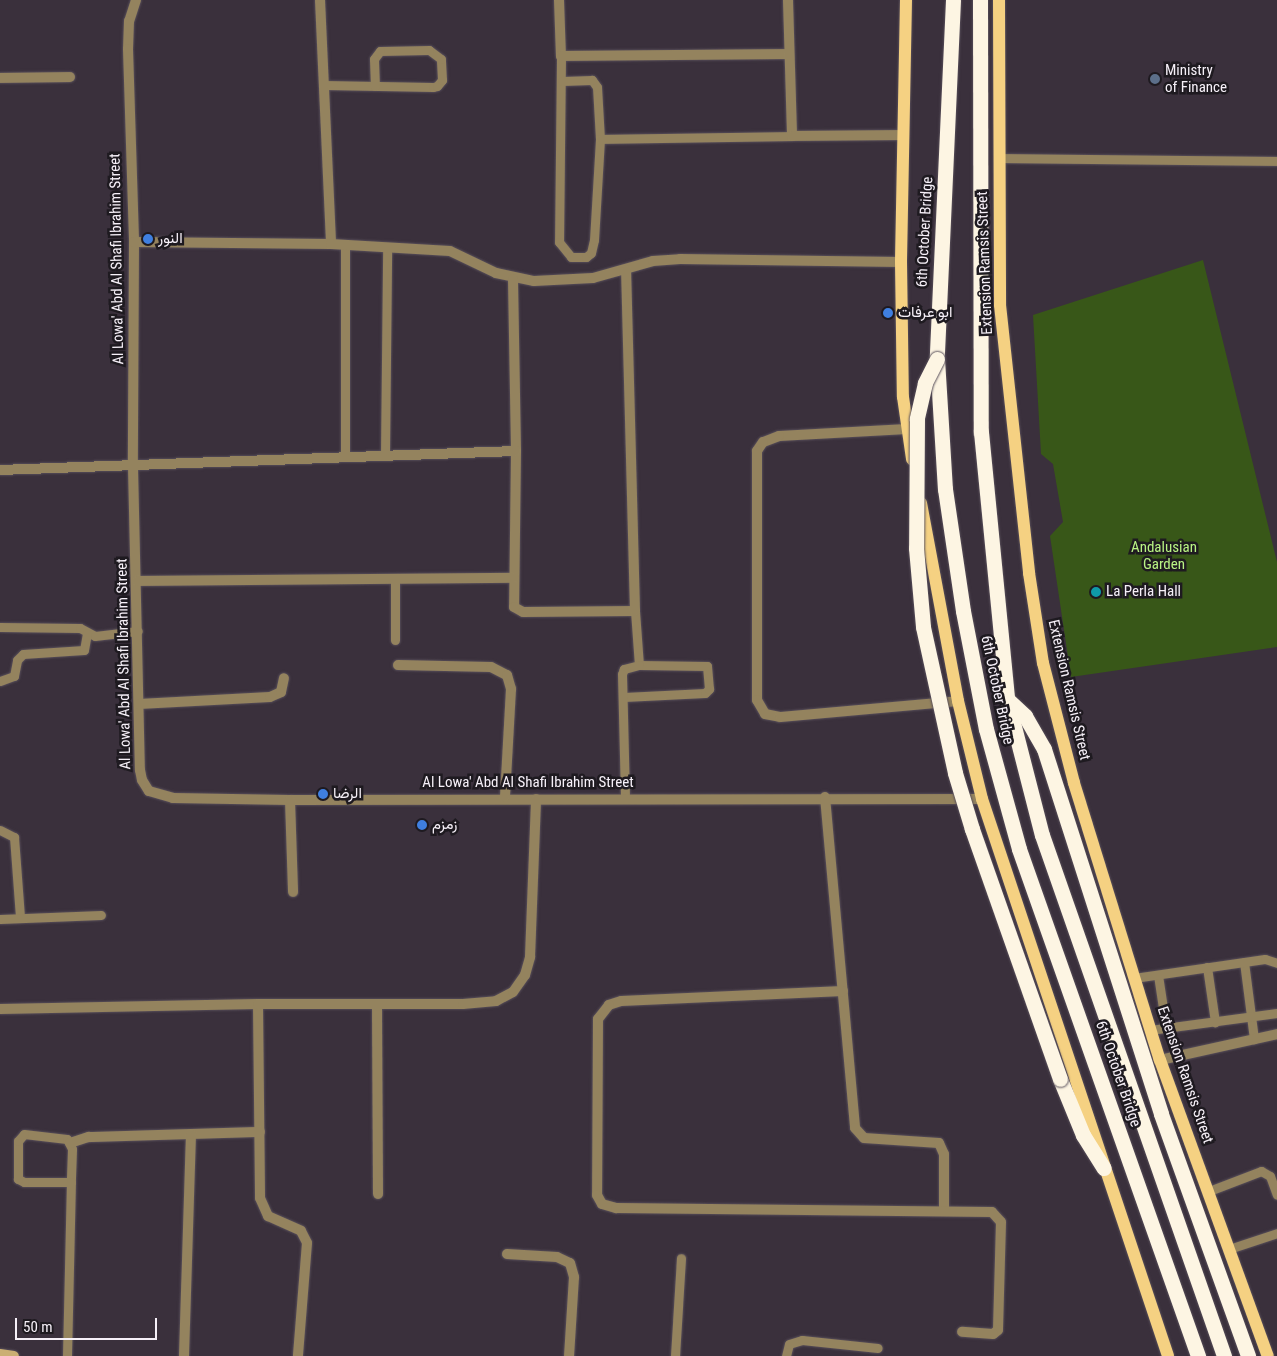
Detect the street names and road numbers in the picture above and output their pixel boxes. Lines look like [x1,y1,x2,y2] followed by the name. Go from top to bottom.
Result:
[106,153,128,365] street label: Al Lowa' Abd Al Shafi Ibrahim Street
[913,176,937,288] street label: 6th October Bridge
[974,191,996,335] street label: Extension Ramsis Street
[113,558,135,770] street label: Al Lowa' Abd Al Shafi Ibrahim Street
[1044,618,1094,762] street label: Extension Ramsis Street
[977,634,1017,746] street label: 6th October Bridge
[422,774,634,792] street label: Al Lowa' Abd Al Shafi Ibrahim Street
[1153,1004,1217,1146] street label: Extension Ramsis Street
[1091,1019,1145,1129] street label: 6th October Bridge

